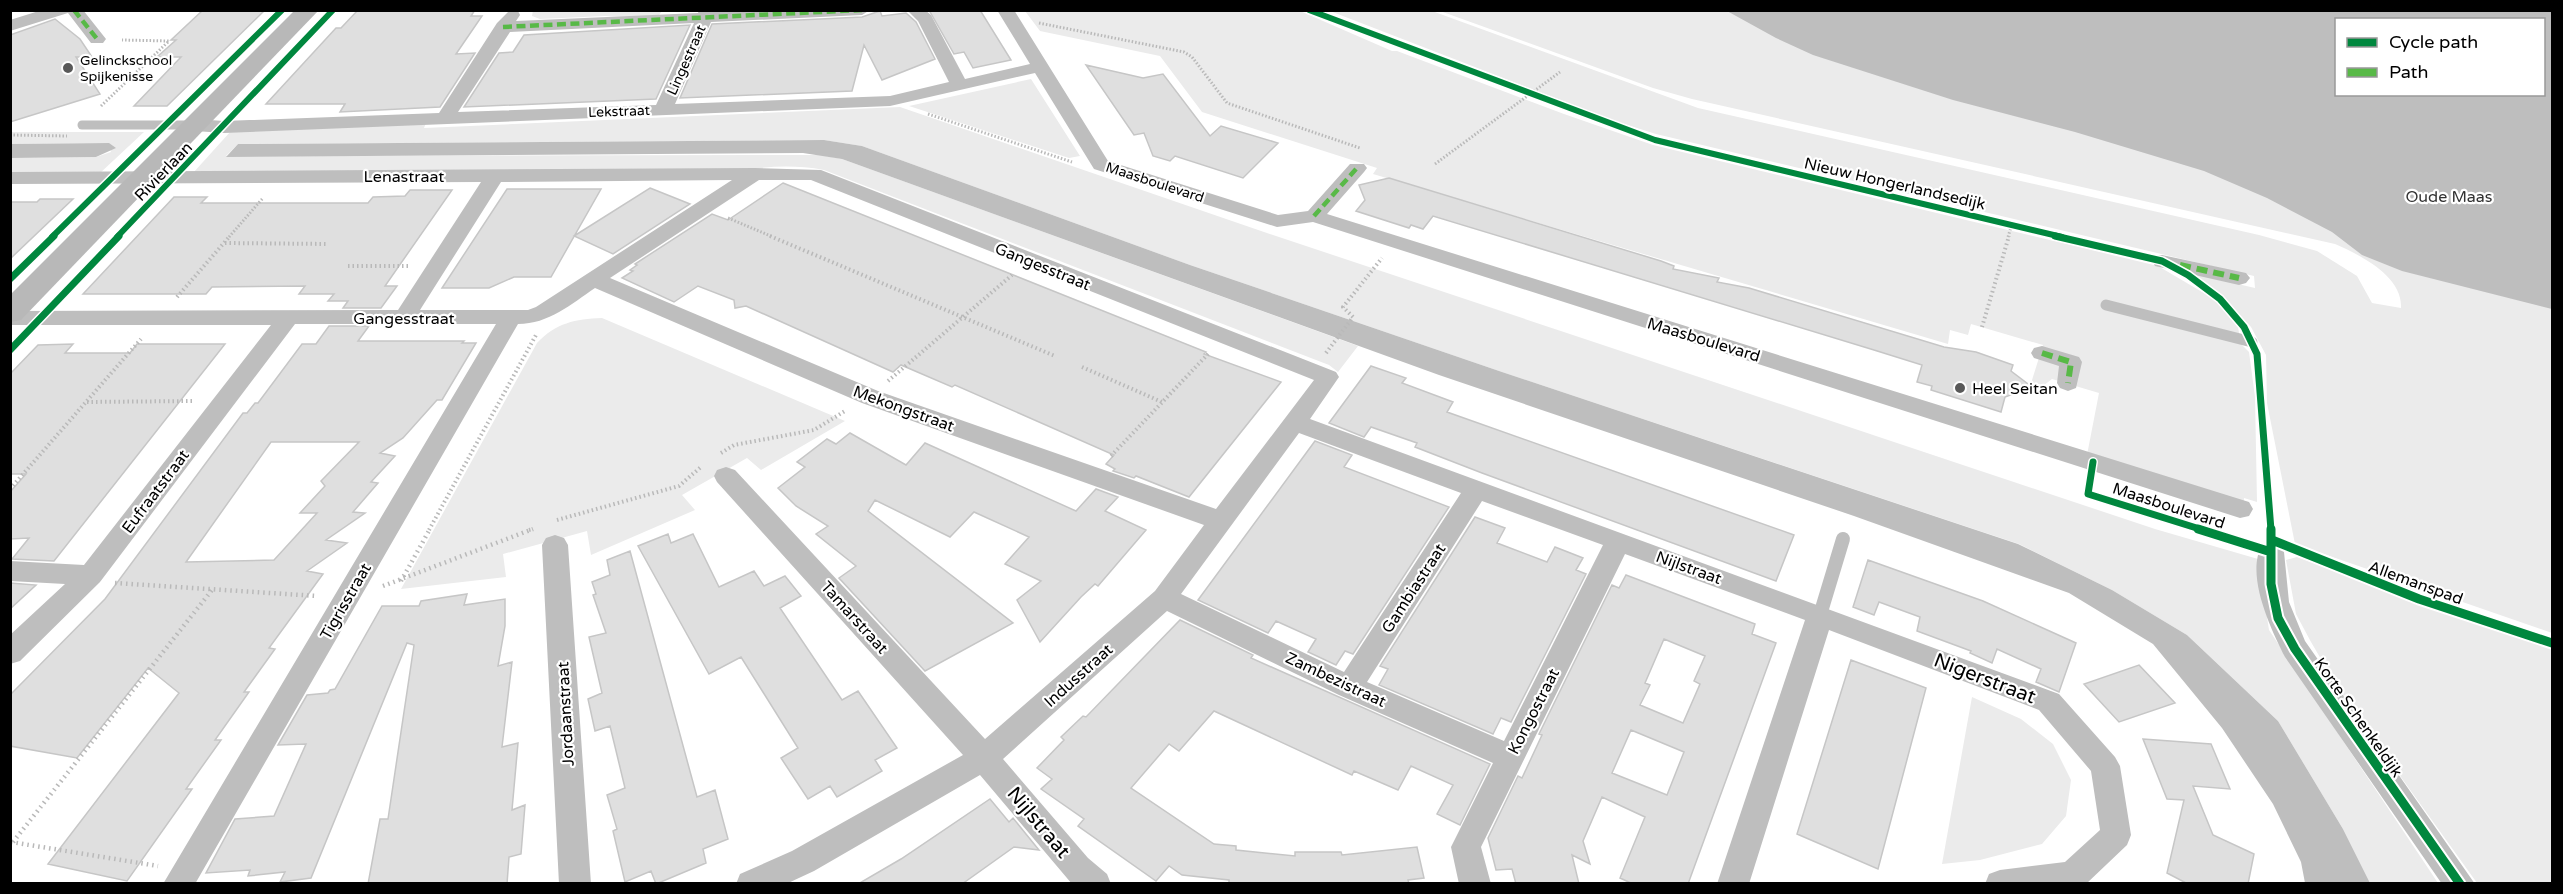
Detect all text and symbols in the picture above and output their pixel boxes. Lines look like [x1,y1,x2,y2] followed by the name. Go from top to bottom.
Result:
[2335,18,2545,96] legend
[663,22,710,98] street label: Lingestraat
[2389,31,2478,53] text: Cycle path
[80,52,172,85] place label: Gelinckschool Spijkenisse
[61,61,75,75] marker: Gelinckschool Spijkenisse
[2389,61,2428,83] text: Path
[588,102,651,121] street label: Lekstraat
[131,138,197,206] street label: Rivierlaan
[1802,153,1988,215] street label: Nieuw Hongerlandsedijk
[1104,159,1206,206] street label: Maasboulevard
[364,167,444,187] street label: Lenastraat
[2405,187,2493,207] park label: Oude Maas
[992,239,1093,295] street label: Gangesstraat
[353,309,455,329] street label: Gangesstraat
[1645,313,1763,367] street label: Maasboulevard
[1972,379,2058,399] place label: Heel Seitan
[850,381,957,436] street label: Mekongstraat
[1953,381,1967,395] marker: Heel Seitan
[118,446,194,537] street label: Eufraatstraat
[2110,478,2227,534] street label: Maasboulevard
[1378,540,1450,637] street label: Gambiastraat
[1653,547,1724,589] street label: Nijlstraat
[2366,557,2466,609] street label: Allemanspad
[316,560,376,643] street label: Tigrisstraat
[816,577,892,658] street label: Tamarstraat
[1040,640,1117,712] street label: Indusstraat
[1282,648,1389,712] street label: Zambezistraat
[1930,649,2039,709] street label: Nigerstraat
[2309,654,2407,781] street label: Korte Schenkeldijk
[553,661,579,767] street label: Jordaanstraat
[1504,665,1564,758] street label: Kongostraat
[1002,782,1075,863] street label: Nijlstraat

